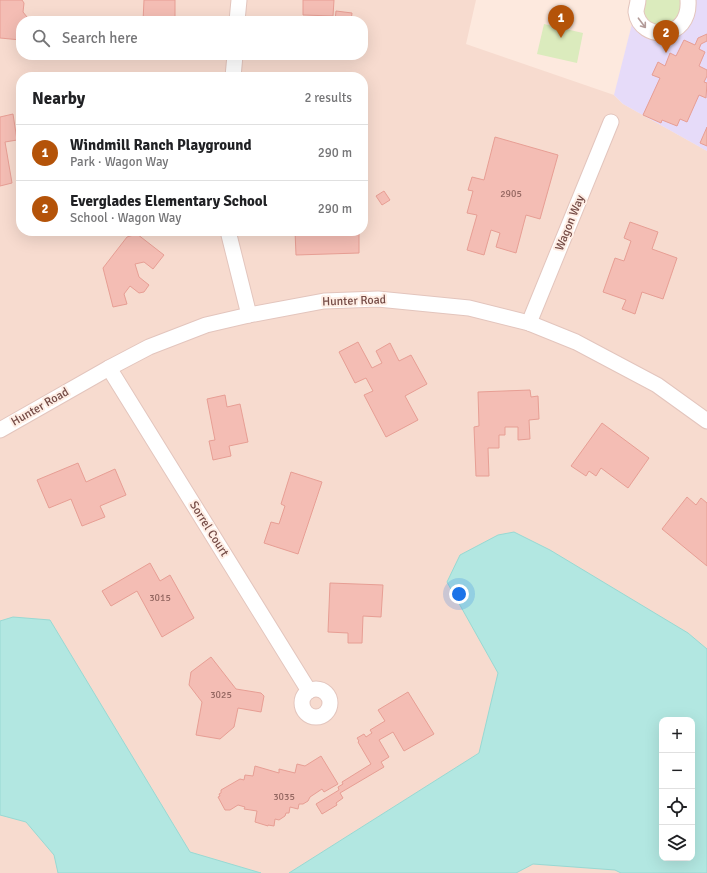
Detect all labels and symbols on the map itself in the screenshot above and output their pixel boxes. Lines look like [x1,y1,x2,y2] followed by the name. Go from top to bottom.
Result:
[548,5,574,38] pin: 1
[638,17,646,28] one-way arrow
[653,20,679,53] pin: 2
[500,188,522,200] house number: 2905
[552,193,588,253] street label: Wagon Way
[322,292,386,310] street label: Hunter Road
[9,384,71,430] street label: Hunter Road
[186,499,232,559] street label: Sorrel Court
[449,584,469,604] your location
[149,592,171,604] house number: 3015
[210,689,232,701] house number: 3025
[273,791,295,803] house number: 3035

